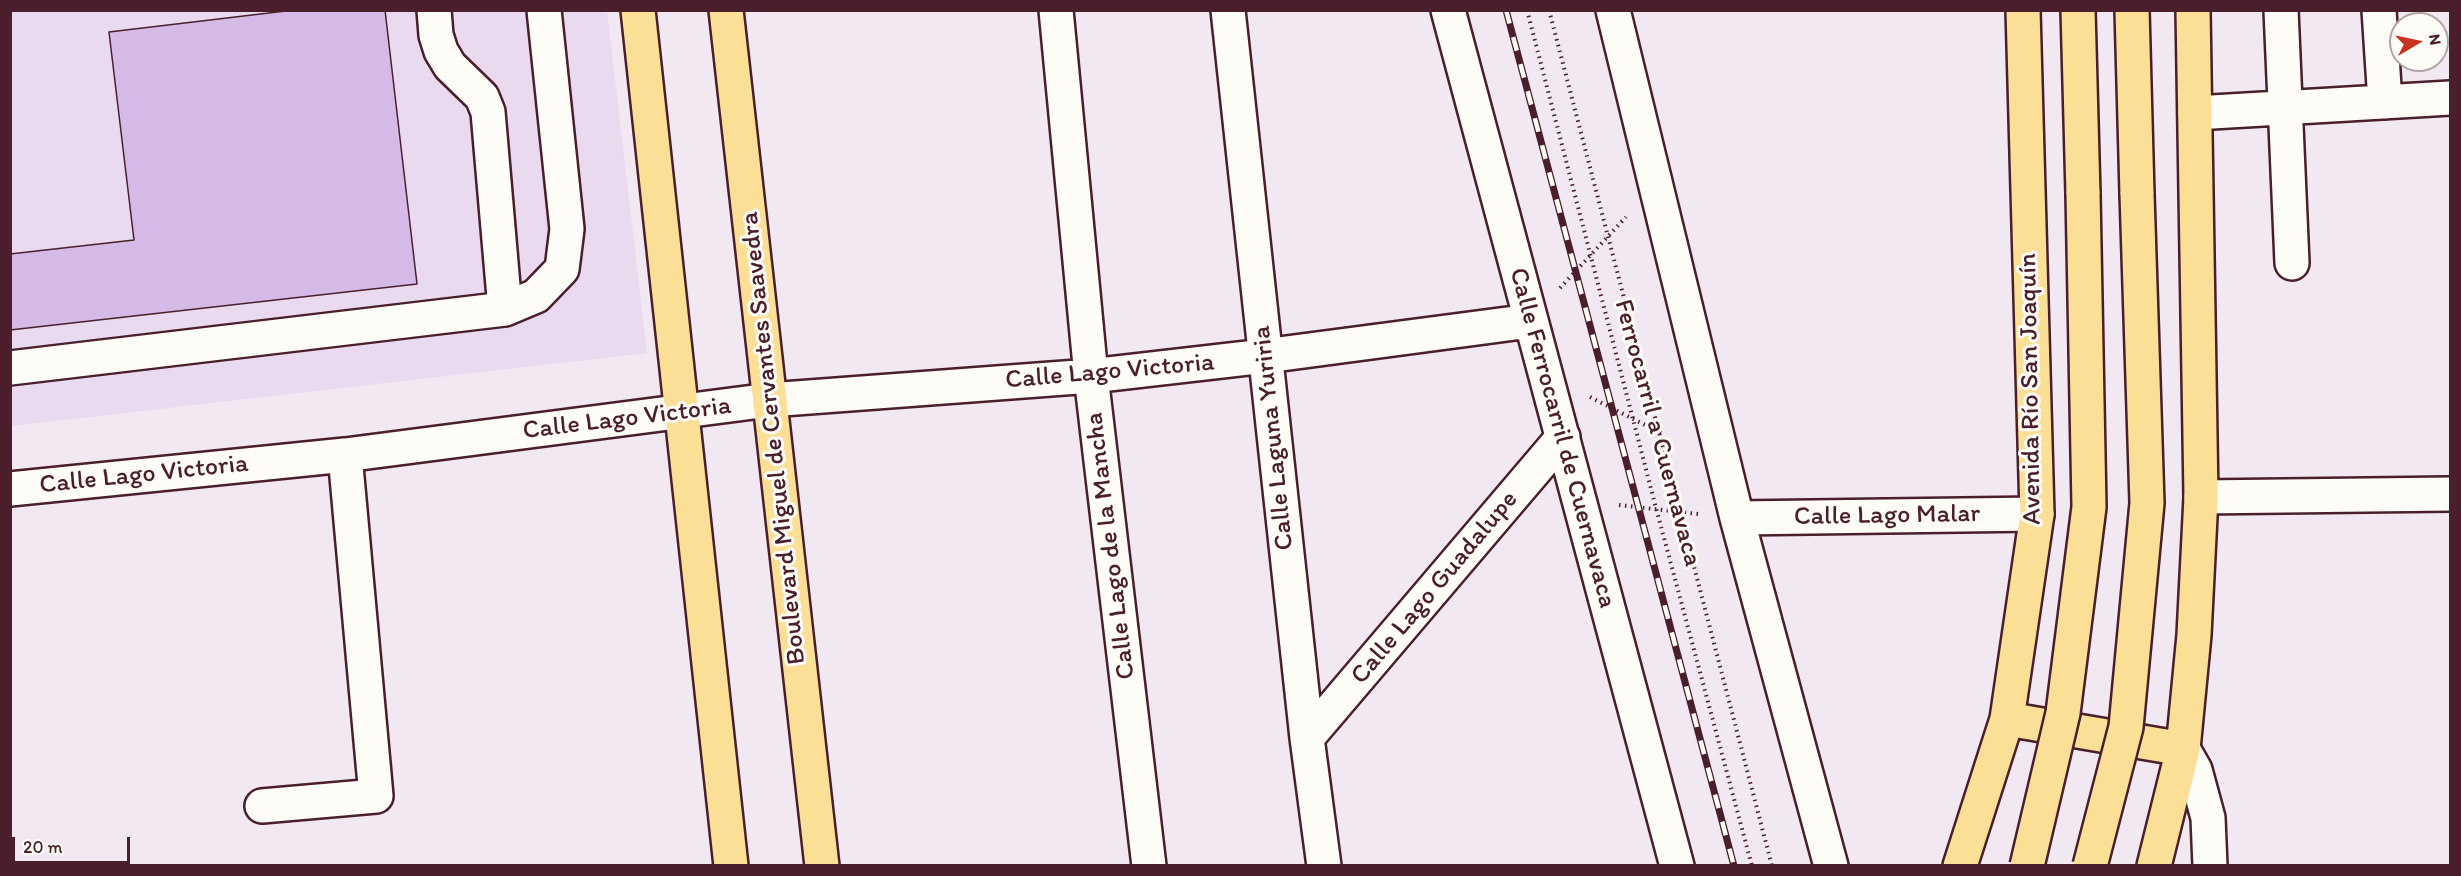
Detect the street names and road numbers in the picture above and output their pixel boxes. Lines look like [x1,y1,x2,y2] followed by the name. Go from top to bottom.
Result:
[735,210,813,666] street label: Boulevard Miguel de Cervantes Saavedra
[2013,253,2049,525] street label: Avenida Río San Joaquín
[1502,264,1622,612] street label: Calle Ferrocarril de Cuernavaca
[1606,296,1708,570] street label: Ferrocarril a Cuernavaca
[1247,324,1301,552] street label: Calle Laguna Yuriria
[1004,347,1216,397] street label: Calle Lago Victoria
[521,391,733,447] street label: Calle Lago Victoria
[1079,411,1143,681] street label: Calle Lago de la Mancha
[38,449,250,501] street label: Calle Lago Victoria
[1345,485,1525,691] street label: Calle Lago Guadalupe
[1794,499,1980,533] street label: Calle Lago Malar

